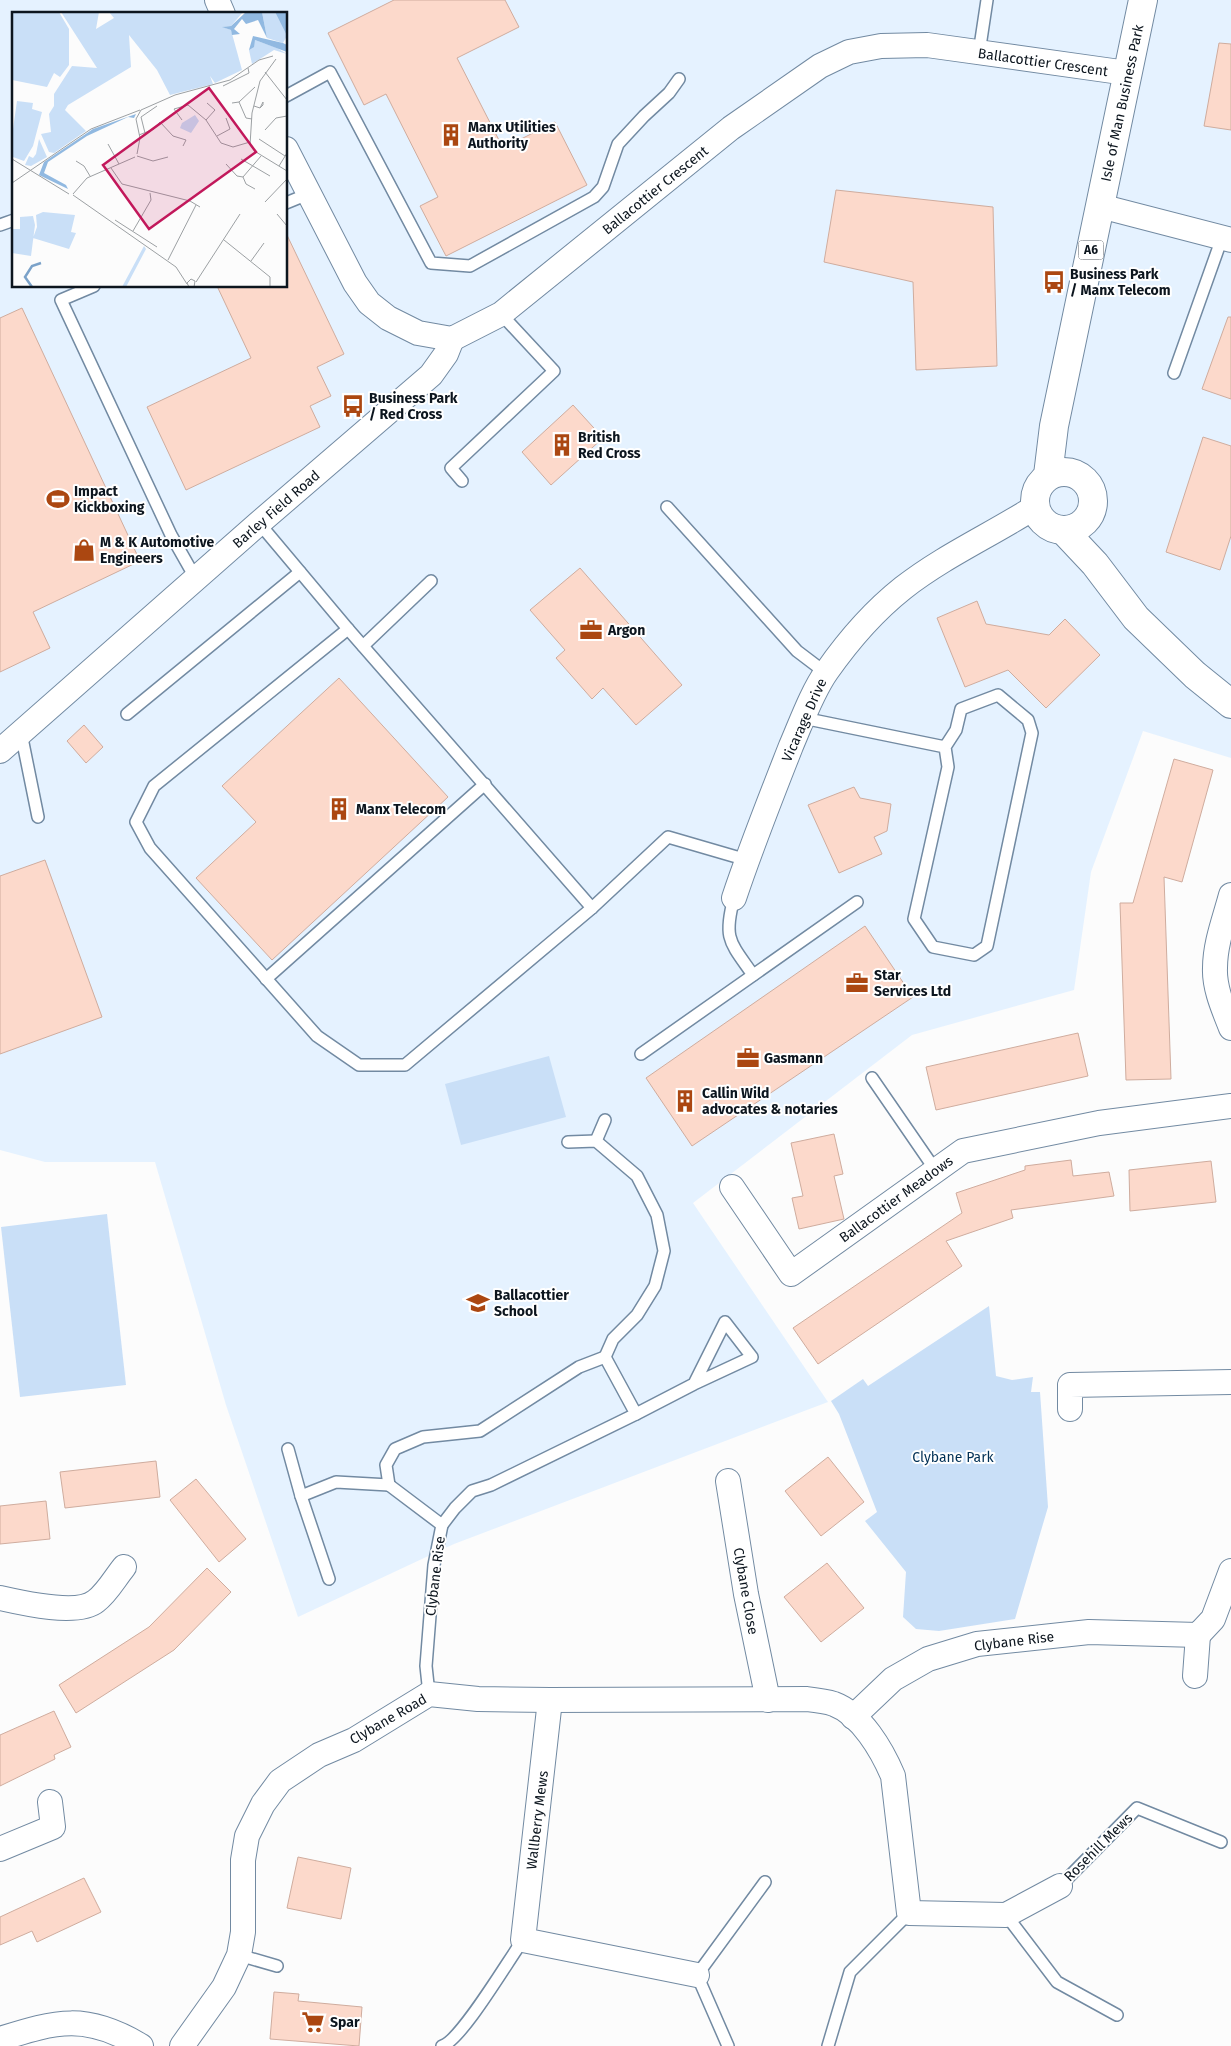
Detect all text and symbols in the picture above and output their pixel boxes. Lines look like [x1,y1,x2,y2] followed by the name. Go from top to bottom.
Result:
[12,12,288,288] inset map
[1098,22,1148,183] street label: Isle of Man Business Park
[977,45,1110,80] street label: Ballacottier Crescent
[467,119,556,152] place label: Manx Utilities Authority
[438,122,464,148] building icon: Manx Utilities Authority
[599,142,712,238] street label: Ballacottier Crescent
[1078,240,1104,260] road number: A6
[1070,266,1171,299] place label: Business Park / Manx Telecom
[1041,269,1067,295] bus stop icon: Business Park / Manx Telecom
[369,390,458,423] place label: Business Park / Red Cross
[340,393,366,419] bus stop icon: Business Park / Red Cross
[578,429,641,462] place label: British Red Cross
[549,432,575,458] building icon: British Red Cross
[229,467,323,552] street label: Barley Field Road
[74,483,145,516] place label: Impact Kickboxing
[45,486,71,512] sports icon: Impact Kickboxing
[100,534,214,567] place label: M & K Automotive Engineers
[71,537,97,563] shop icon: M & K Automotive Engineers
[578,617,604,643] office icon: Argon
[607,622,645,639] place label: Argon
[778,676,830,765] street label: Vicarage Drive
[326,796,352,822] building icon: Manx Telecom
[356,801,446,818] place label: Manx Telecom
[874,967,951,1000] place label: Star Services Ltd
[844,970,870,996] office icon: Star Services Ltd
[735,1045,761,1071] office icon: Gasmann
[764,1050,823,1067] place label: Gasmann
[702,1085,838,1118] place label: Callin Wild advocates & notaries
[672,1088,698,1114] building icon: Callin Wild advocates & notaries
[836,1152,957,1246] street label: Ballacottier Meadows
[494,1287,569,1320] place label: Ballacottier School
[465,1290,491,1316] school or university icon: Ballacottier School
[912,1449,995,1466] park label: Clybane Park
[422,1535,449,1617] street label: Clybane Rise
[729,1546,762,1636] street label: Clybane Close
[973,1628,1055,1655] street label: Clybane Rise
[347,1691,430,1748] street label: Clybane Road
[523,1769,552,1870] street label: Wallberry Mews
[1061,1809,1136,1885] street label: Rosehill Mews
[300,2009,326,2035] supermarket icon: Spar
[330,2014,360,2031] place label: Spar

